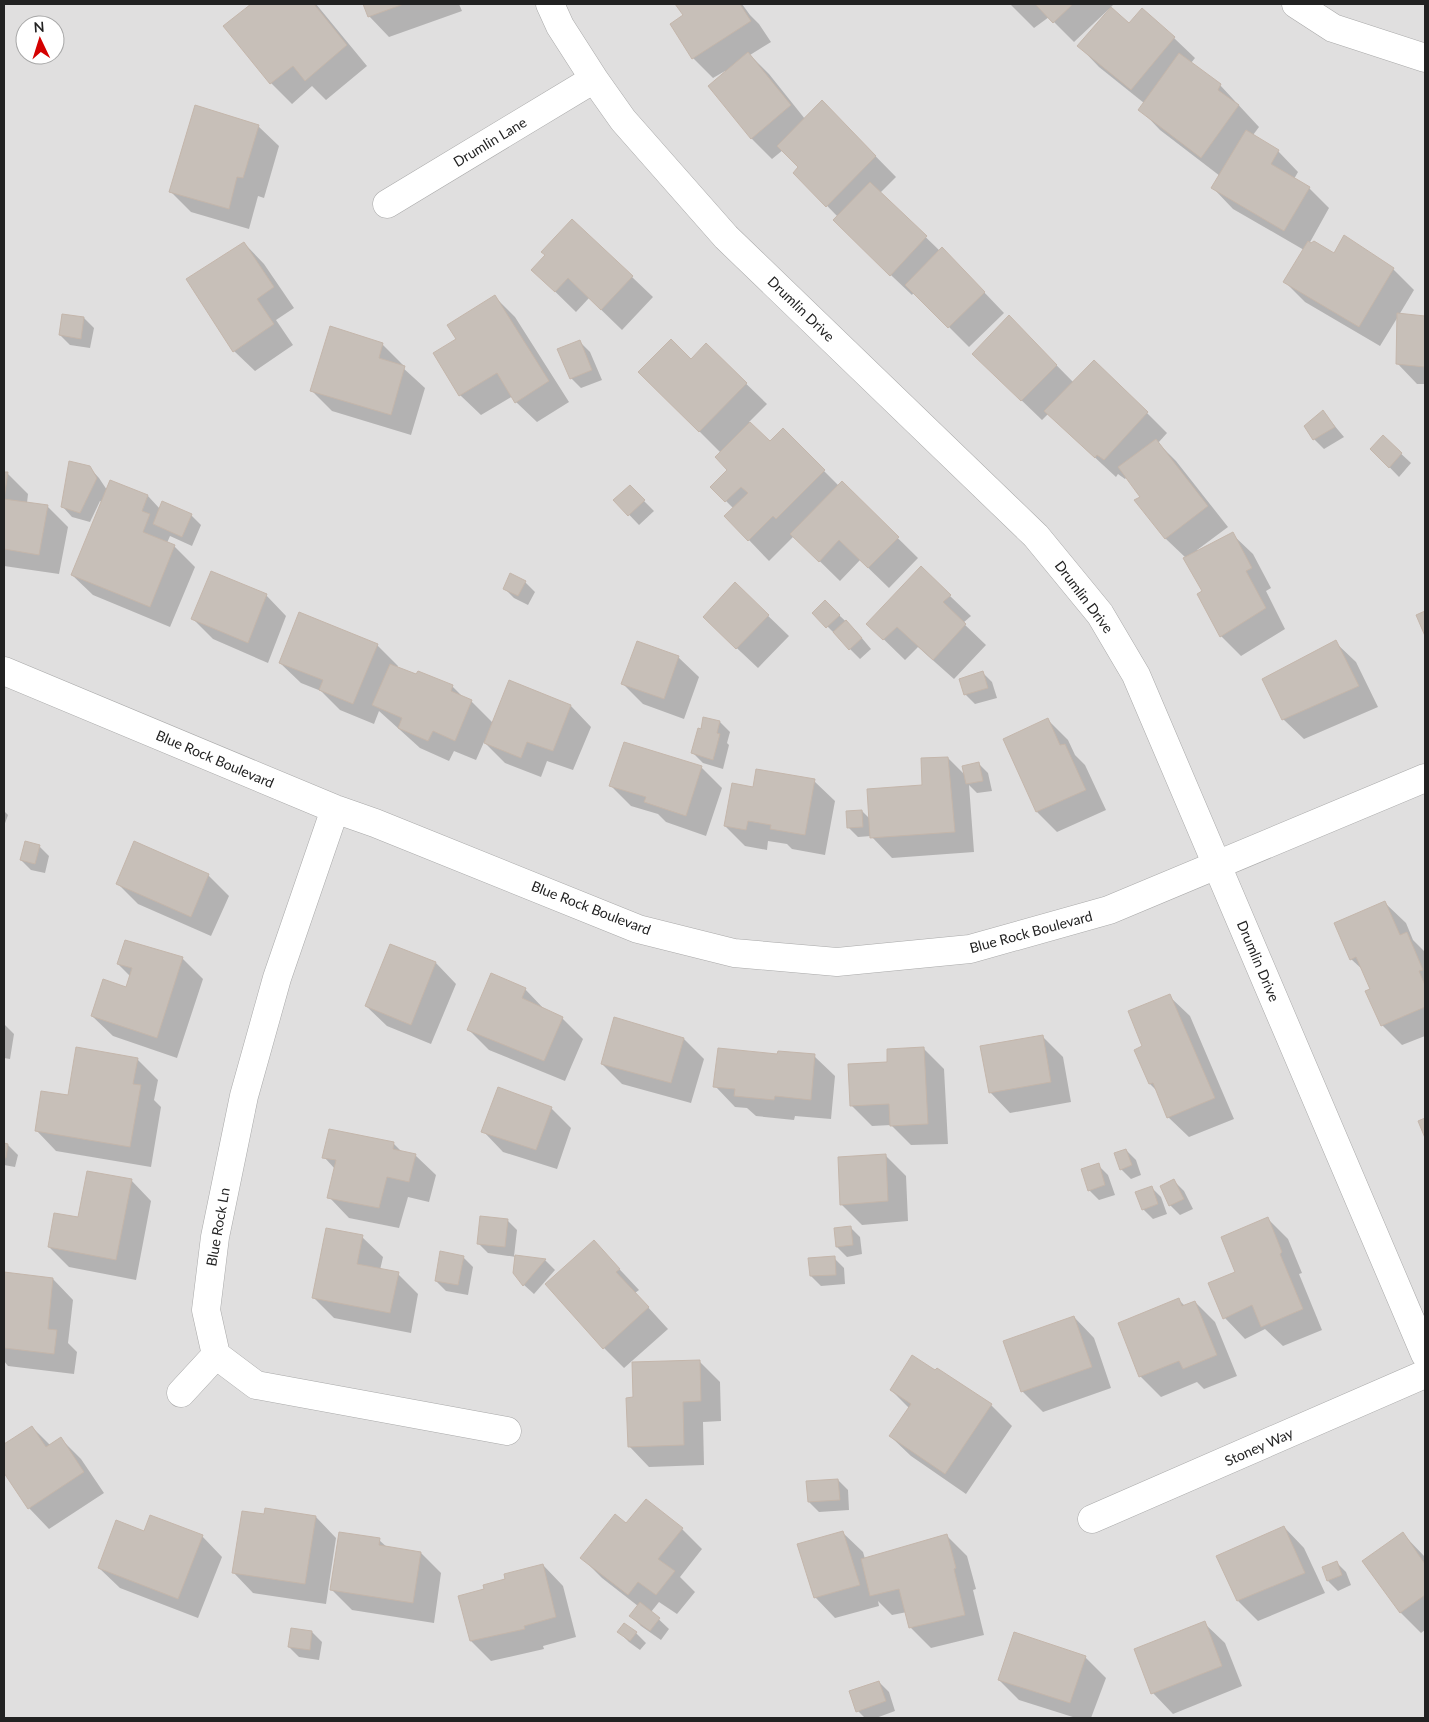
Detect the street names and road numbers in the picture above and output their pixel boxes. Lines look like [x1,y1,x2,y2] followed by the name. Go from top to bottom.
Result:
[450,113,529,170] street label: Drumlin Lane
[764,273,838,345] street label: Drumlin Drive
[1052,557,1117,636] street label: Drumlin Drive
[154,726,277,791] street label: Blue Rock Boulevard
[529,877,653,938] street label: Blue Rock Boulevard
[968,907,1094,956] street label: Blue Rock Boulevard
[1234,918,1283,1004] street label: Drumlin Drive
[202,1186,233,1268] street label: Blue Rock Ln
[1222,1424,1296,1469] street label: Stoney Way

